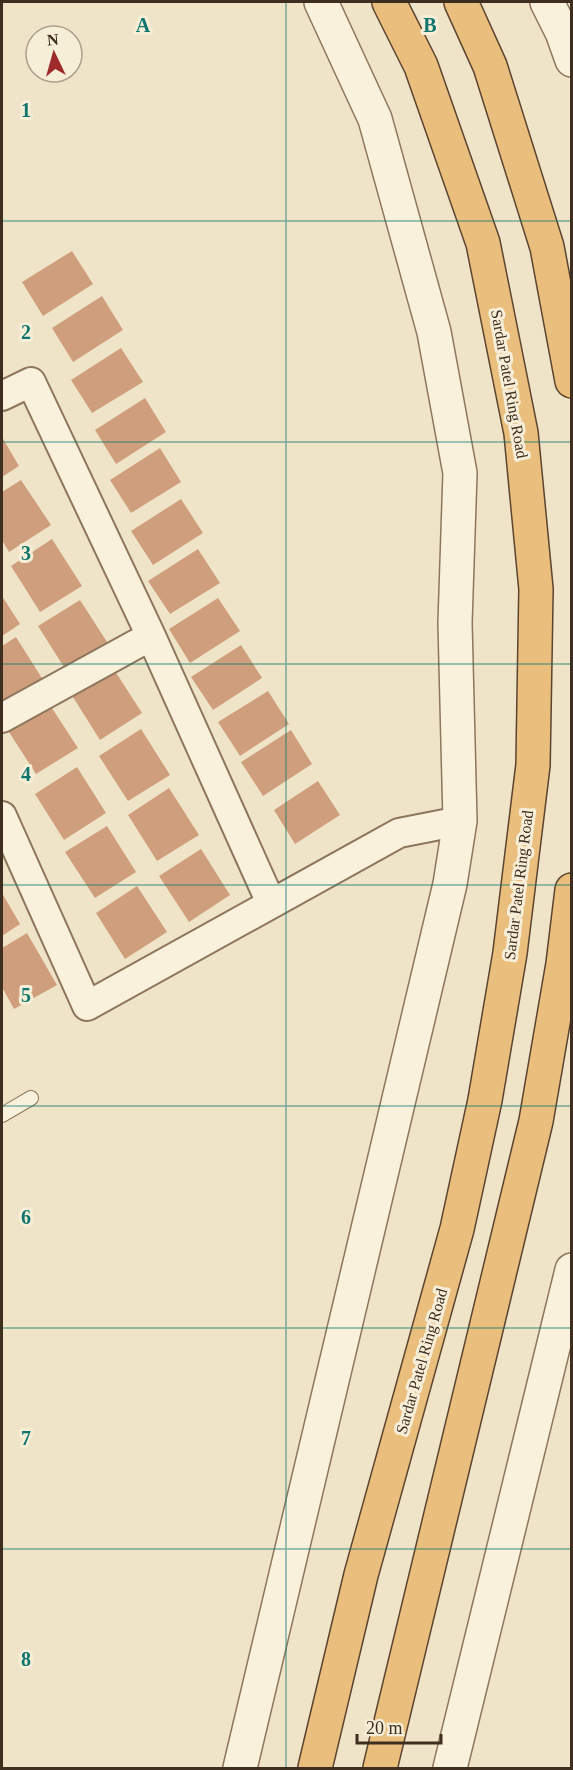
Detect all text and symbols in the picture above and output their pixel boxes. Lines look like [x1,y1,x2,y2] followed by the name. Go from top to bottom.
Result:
[136,14,151,36] text: A
[423,14,437,36] text: B
[24,24,84,84] north arrow
[46,31,60,49] text: N
[21,99,31,121] text: 1
[487,308,531,460] street label: Sardar Patel Ring Road
[21,321,31,343] text: 2
[21,542,31,564] text: 3
[21,763,31,785] text: 4
[501,809,537,961] street label: Sardar Patel Ring Road
[21,984,31,1006] text: 5
[21,1206,31,1228] text: 6
[393,1286,451,1436] street label: Sardar Patel Ring Road
[21,1427,31,1449] text: 7
[21,1648,31,1670] text: 8
[357,1707,441,1745] scale bar
[366,1718,403,1738] text: 20 m

